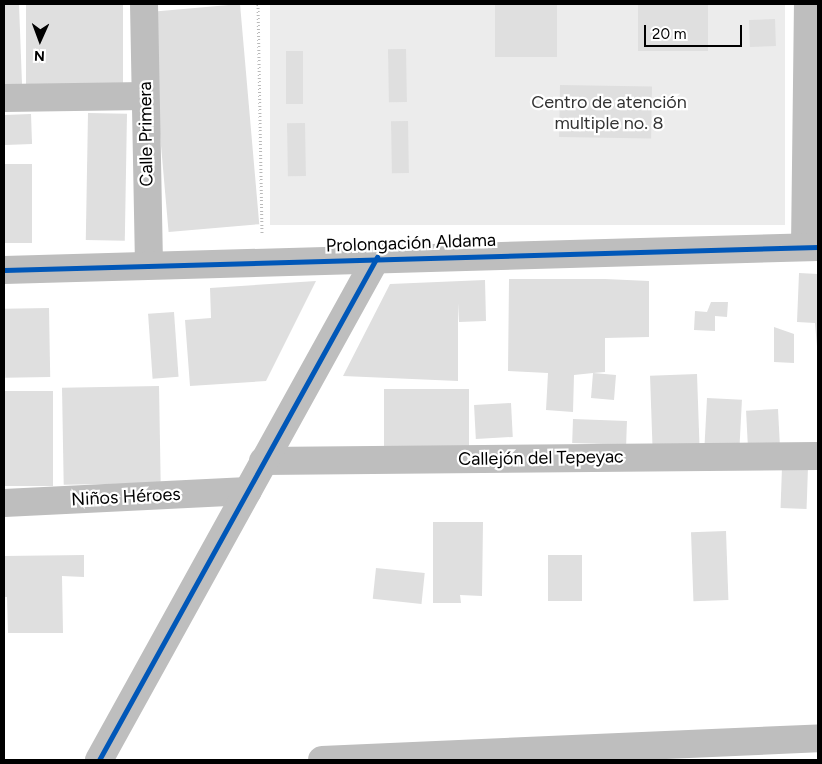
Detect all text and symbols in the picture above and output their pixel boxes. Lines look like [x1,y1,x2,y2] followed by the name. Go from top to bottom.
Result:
[15,15,65,65] north arrow
[647,15,744,47] scale bar
[652,25,686,43] text: 20 m
[34,47,45,64] text: N
[134,81,158,187] street label: Calle Primera
[531,92,687,134] park label: Centro de atención multiple no. 8
[326,229,496,257] street label: Prolongación Aldama
[458,446,624,470] street label: Callejón del Tepeyac
[71,483,181,511] street label: Niños Héroes

